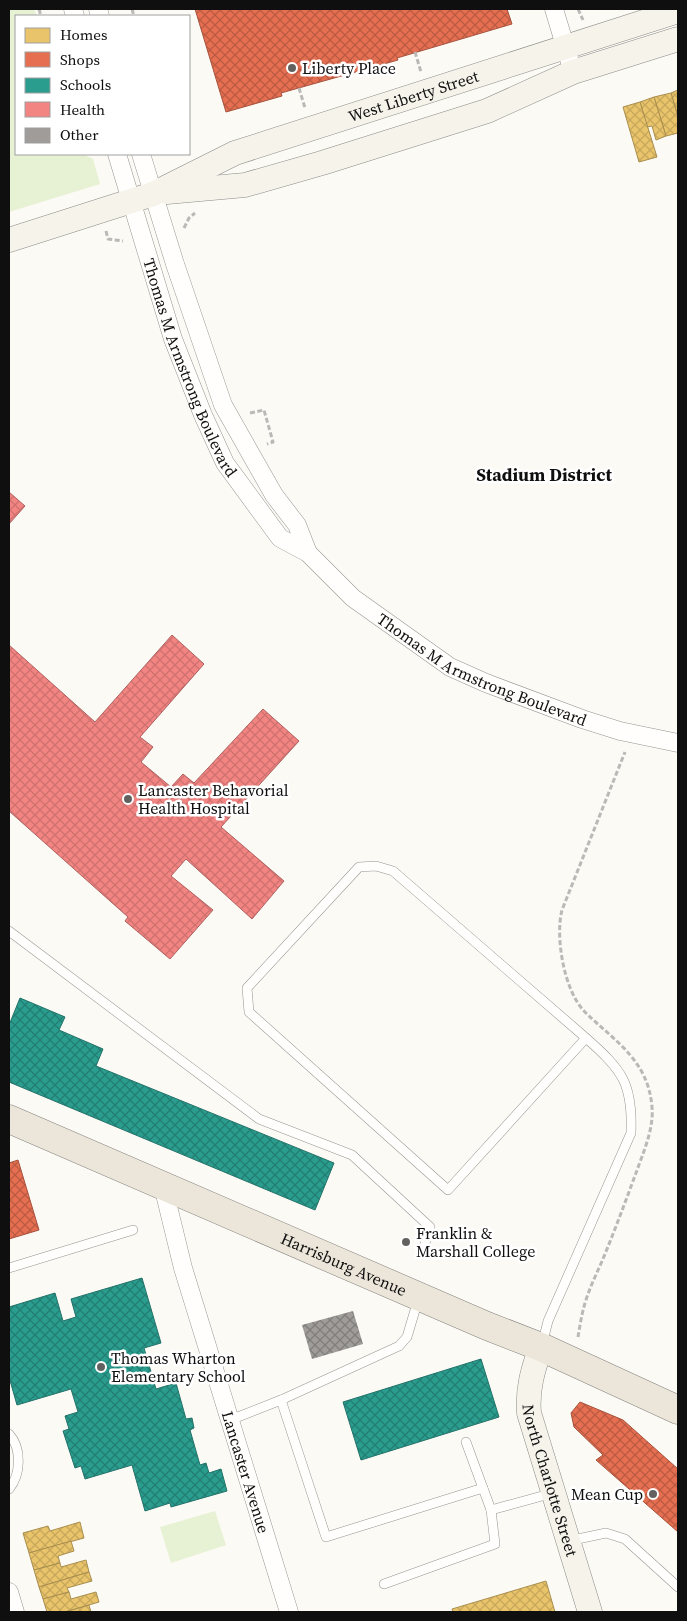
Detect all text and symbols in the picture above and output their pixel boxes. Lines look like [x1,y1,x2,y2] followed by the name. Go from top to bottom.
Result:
[15,15,190,155] legend
[60,24,107,45] text: Homes
[60,49,100,70] text: Shops
[302,57,396,79] place label: Liberty Place
[286,62,298,74] marker: Liberty Place
[345,64,482,127] street label: West Liberty Street
[60,74,111,95] text: Schools
[60,99,105,120] text: Health
[60,124,99,145] text: Other
[138,256,243,481] street label: Thomas M Armstrong Boulevard
[476,462,612,487] district label: Stadium District
[373,608,590,731] street label: Thomas M Armstrong Boulevard
[138,779,289,819] place label: Lancaster Behavorial Health Hospital
[122,793,134,805] marker: Lancaster Behavorial Health Hospital
[416,1222,535,1262] place label: Franklin & Marshall College
[278,1227,410,1301] street label: Harrisburg Avenue
[400,1236,412,1248] marker: Franklin & Marshall College
[111,1347,246,1387] place label: Thomas Wharton Elementary School
[95,1361,107,1373] marker: Thomas Wharton Elementary School
[517,1404,583,1560] street label: North Charlotte Street
[217,1408,275,1536] street label: Lancaster Avenue
[571,1483,643,1505] place label: Mean Cup
[647,1488,659,1500] marker: Mean Cup

